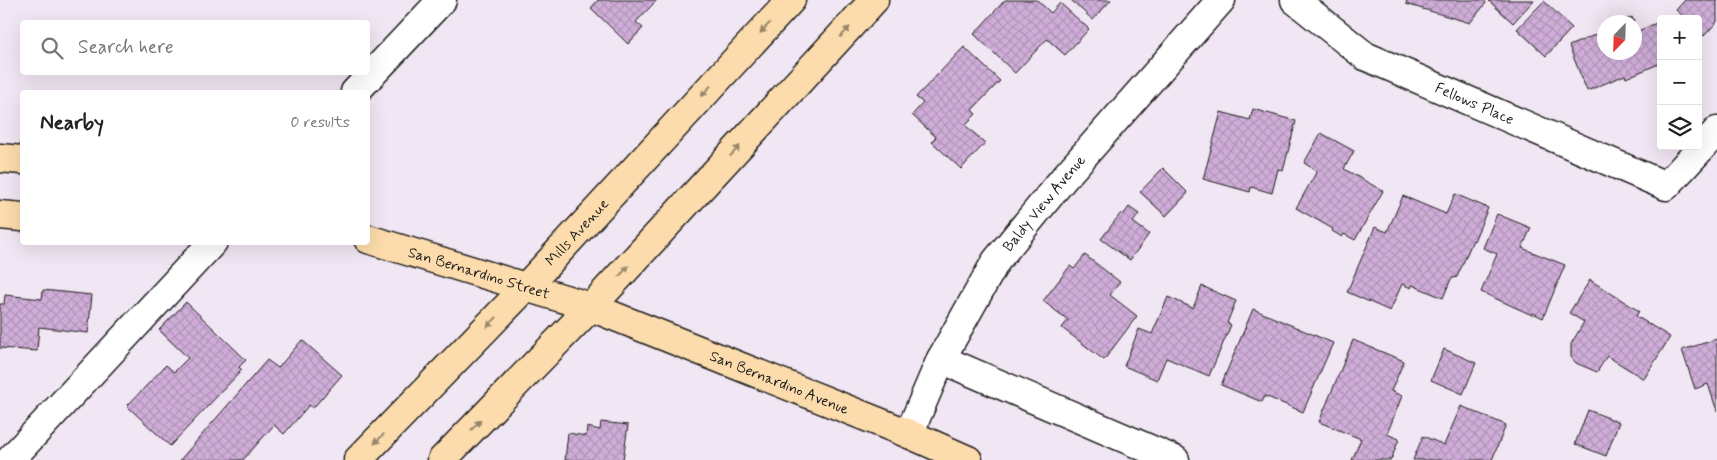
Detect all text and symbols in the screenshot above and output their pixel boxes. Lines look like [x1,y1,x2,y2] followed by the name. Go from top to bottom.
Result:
[1597,15,1642,60] north arrow
[1657,15,1702,150] map controls
[1657,15,1702,60] button: +
[20,20,370,75] search box
[759,21,771,33] one-way arrow
[839,26,851,38] one-way arrow
[38,34,66,62] icon: search
[78,35,174,60] text: Search here
[1657,60,1702,105] button: −
[1432,78,1517,130] street label: Fellows Place
[700,85,712,97] one-way arrow
[1657,105,1702,150] button: layers
[40,109,104,137] text: Nearby
[290,112,350,133] text: 0 results
[729,145,740,158] one-way arrow
[999,151,1091,256] street label: Baldy View Avenue
[541,195,614,271] street label: Mills Avenue
[405,243,552,305] street label: San Bernardino Street
[618,265,630,277] one-way arrow
[486,315,498,327] one-way arrow
[707,346,851,420] street label: San Bernardino Avenue
[470,419,482,431] one-way arrow
[373,432,385,444] one-way arrow

